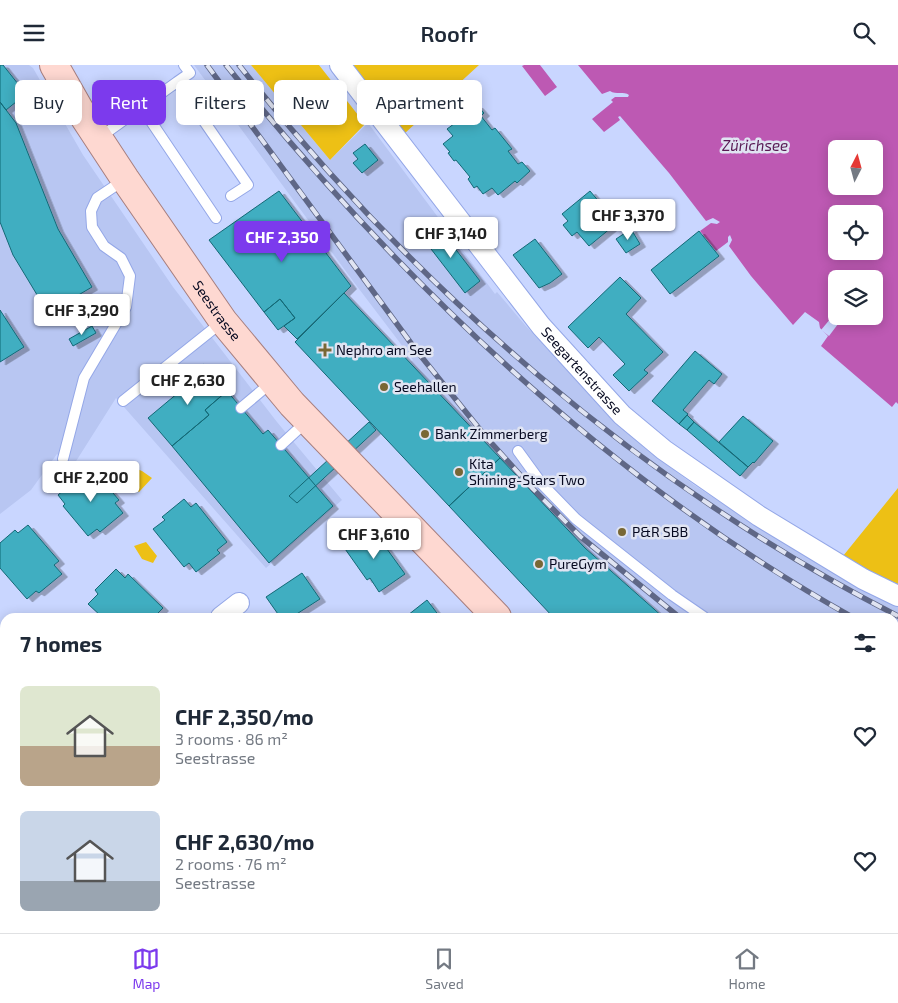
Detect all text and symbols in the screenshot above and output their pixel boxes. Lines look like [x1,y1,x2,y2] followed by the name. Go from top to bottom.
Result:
[20,19,48,47] icon: menu
[850,19,878,47] icon: search
[420,20,478,46] text: Roofr
[15,80,82,125] chip: Buy
[92,80,166,125] chip: Rent
[176,80,264,125] chip: Filters
[274,80,347,125] chip: New
[357,80,482,125] chip: Apartment
[722,136,788,154] water label: Zürichsee
[828,140,882,195] north arrow
[828,140,883,325] map controls
[571,199,685,241] pin: CHF 3,370
[591,205,665,224] text: CHF 3,370
[828,205,883,260] button: locate
[394,217,508,259] pin: CHF 3,140
[225,221,339,263] pin: CHF 2,350
[415,223,487,242] text: CHF 3,140
[245,227,319,246] text: CHF 2,350
[828,270,883,325] button: layers
[190,277,245,344] street label: Seestrasse
[25,293,139,336] pin: CHF 3,290
[45,300,119,319] text: CHF 3,290
[538,323,626,418] street label: Seegartenstrasse
[336,341,432,358] place label: Nephro am See
[318,343,332,357] marker: Nephro am See
[131,363,245,406] pin: CHF 2,630
[151,370,225,389] text: CHF 2,630
[394,378,457,395] place label: Seehallen
[378,381,390,393] marker: Seehallen
[435,425,548,442] place label: Bank Zimmerberg
[419,428,431,440] marker: Bank Zimmerberg
[469,455,585,488] place label: Kita Shining-Stars Two
[34,461,148,503] pin: CHF 2,200
[453,466,465,478] marker: Kita Shining-Stars Two
[53,467,129,486] text: CHF 2,200
[317,517,431,560] pin: CHF 3,610
[632,523,688,540] place label: P&R SBB
[338,524,410,543] text: CHF 3,610
[616,526,628,538] marker: P&R SBB
[549,555,607,572] place label: PureGym
[533,558,545,570] marker: PureGym
[851,629,879,657] icon: filters
[20,631,102,656] text: 7 homes
[175,704,314,729] text: CHF 2,350/mo
[60,706,120,766] icon: home
[851,722,879,750] icon: heart
[175,729,288,748] text: 3 rooms · 86 m²
[175,748,255,767] text: Seestrasse
[175,829,314,854] text: CHF 2,630/mo
[60,831,120,891] icon: home
[851,847,879,875] icon: heart
[175,854,287,873] text: 2 rooms · 76 m²
[175,873,255,892] text: Seestrasse
[132,945,160,992] tab: Map
[425,945,464,992] tab: Saved
[729,945,766,992] tab: Home

